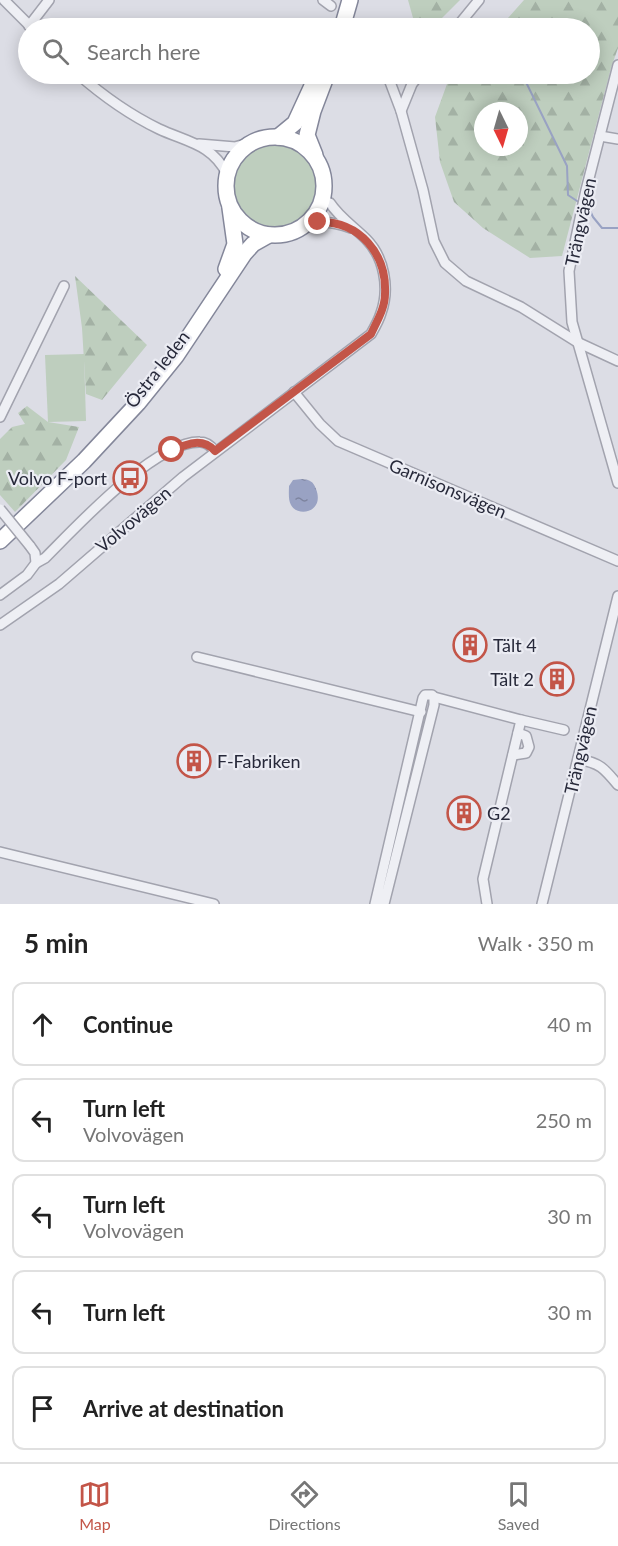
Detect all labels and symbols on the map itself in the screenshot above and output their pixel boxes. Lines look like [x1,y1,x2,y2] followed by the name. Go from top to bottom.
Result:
[474,102,528,156] north arrow
[560,176,600,268] street label: Trängvägen
[304,208,330,234] route end
[120,326,194,412] street label: Östra leden
[158,436,184,462] route start
[386,453,510,523] street label: Garnisonsvägen
[112,460,148,496] bus stop icon: Volvo F-port
[8,467,108,489] place label: Volvo F-port
[91,481,175,557] street label: Volvovägen
[452,627,488,663] building icon: Tält 4
[493,634,537,656] place label: Tält 4
[539,661,575,697] building icon: Tält 2
[490,668,534,690] place label: Tält 2
[559,704,601,796] street label: Trängvägen
[176,743,212,779] building icon: F-Fabriken
[217,750,301,772] place label: F-Fabriken
[446,795,482,831] building icon: G2
[487,802,511,824] place label: G2

